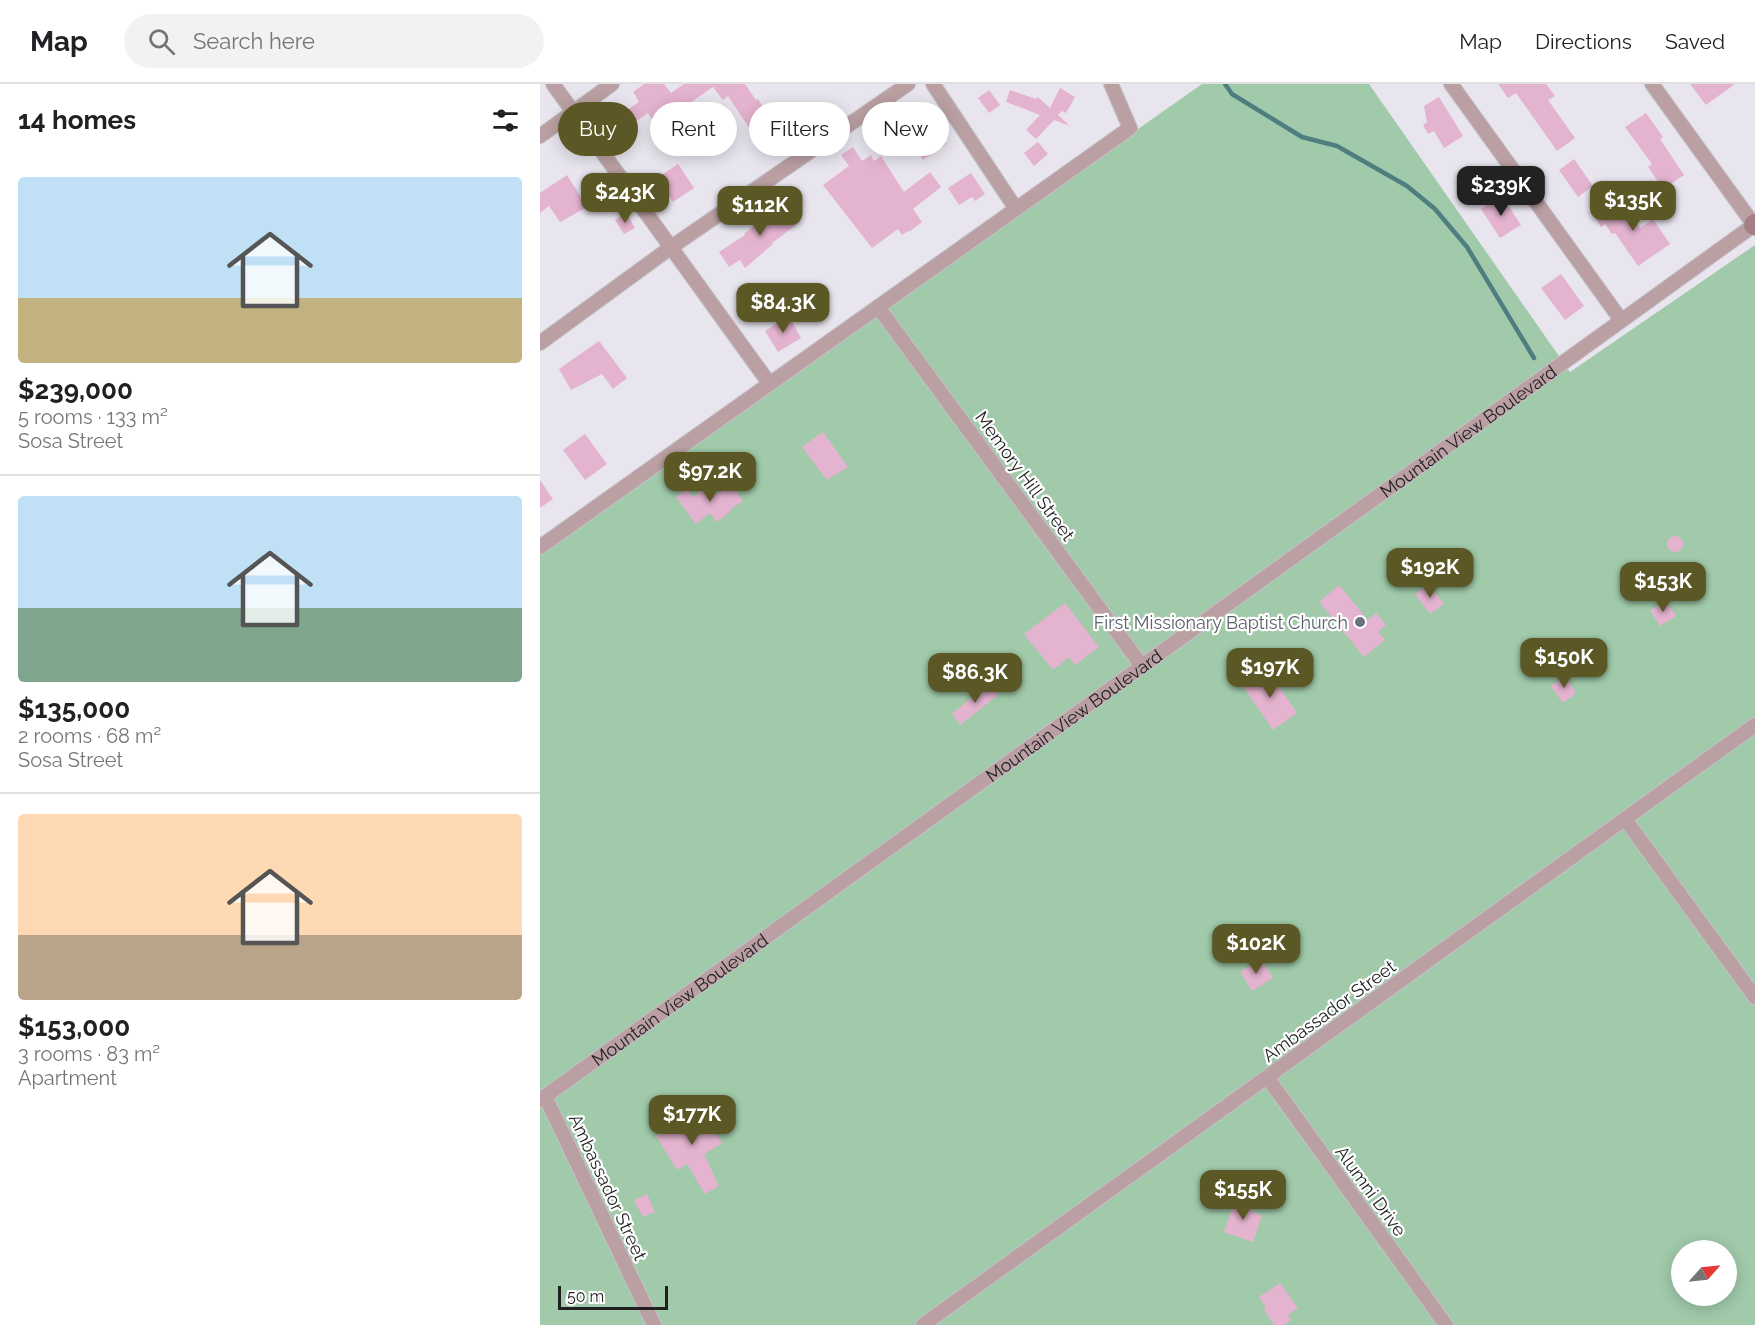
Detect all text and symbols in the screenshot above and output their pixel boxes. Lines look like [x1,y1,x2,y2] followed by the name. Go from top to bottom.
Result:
[124,14,544,68] search box
[30,25,88,58] text: Map
[145,25,178,58] icon: search
[193,28,315,54] text: Search here
[1459,29,1502,54] text: Map
[1535,29,1632,54] text: Directions
[1665,29,1725,54] text: Saved
[558,102,638,156] chip: Buy
[650,102,737,156] chip: Rent
[749,102,850,156] chip: Filters
[862,102,949,156] chip: New
[489,104,522,137] icon: filters
[18,105,136,135] text: 14 homes
[1459,166,1543,217] pin: $239K
[583,173,667,224] pin: $243K
[1471,173,1531,197] text: $239K
[595,180,655,204] text: $243K
[1591,181,1675,232] pin: $135K
[718,186,802,237] pin: $112K
[1604,188,1662,212] text: $135K
[731,193,789,217] text: $112K
[216,216,324,324] icon: home
[734,283,832,334] pin: $84.3K
[750,290,816,314] text: $84.3K
[1376,361,1560,502] street label: Mountain View Boulevard
[18,375,133,405] text: $239,000
[18,405,168,429] text: 5 rooms · 133 m²
[971,407,1079,545] street label: Memory Hill Street
[18,429,123,453] text: Sosa Street
[661,452,759,503] pin: $97.2K
[678,459,742,483] text: $97.2K
[216,535,324,643] icon: home
[1388,548,1472,599] pin: $192K
[1401,555,1460,579] text: $192K
[1621,562,1705,613] pin: $153K
[1634,569,1692,593] text: $153K
[1094,612,1348,633] place label: First Missionary Baptist Church
[1353,615,1367,629] marker: First Missionary Baptist Church
[1522,638,1606,689] pin: $150K
[982,645,1166,786] street label: Mountain View Boulevard
[1534,645,1594,669] text: $150K
[1228,648,1312,699] pin: $197K
[926,653,1024,704] pin: $86.3K
[1241,655,1299,679] text: $197K
[942,660,1008,684] text: $86.3K
[18,694,130,724] text: $135,000
[18,724,161,748] text: 2 rooms · 68 m²
[18,748,123,772] text: Sosa Street
[216,853,324,961] icon: home
[1214,924,1298,975] pin: $102K
[587,929,772,1070] street label: Mountain View Boulevard
[1226,931,1286,955] text: $102K
[1258,956,1400,1066] street label: Ambassador Street
[18,1012,130,1042] text: $153,000
[18,1042,160,1066] text: 3 rooms · 83 m²
[18,1066,117,1090] text: Apartment
[650,1095,734,1146] pin: $177K
[663,1102,721,1126] text: $177K
[565,1110,651,1264] street label: Ambassador Street
[1331,1142,1411,1240] street label: Alumni Drive
[1201,1170,1285,1221] pin: $155K
[1214,1177,1272,1201] text: $155K
[1671,1240,1737,1306] north arrow
[1671,1240,1737,1306] map controls
[558,1283,668,1310] scale bar
[567,1287,604,1306] text: 50 m

